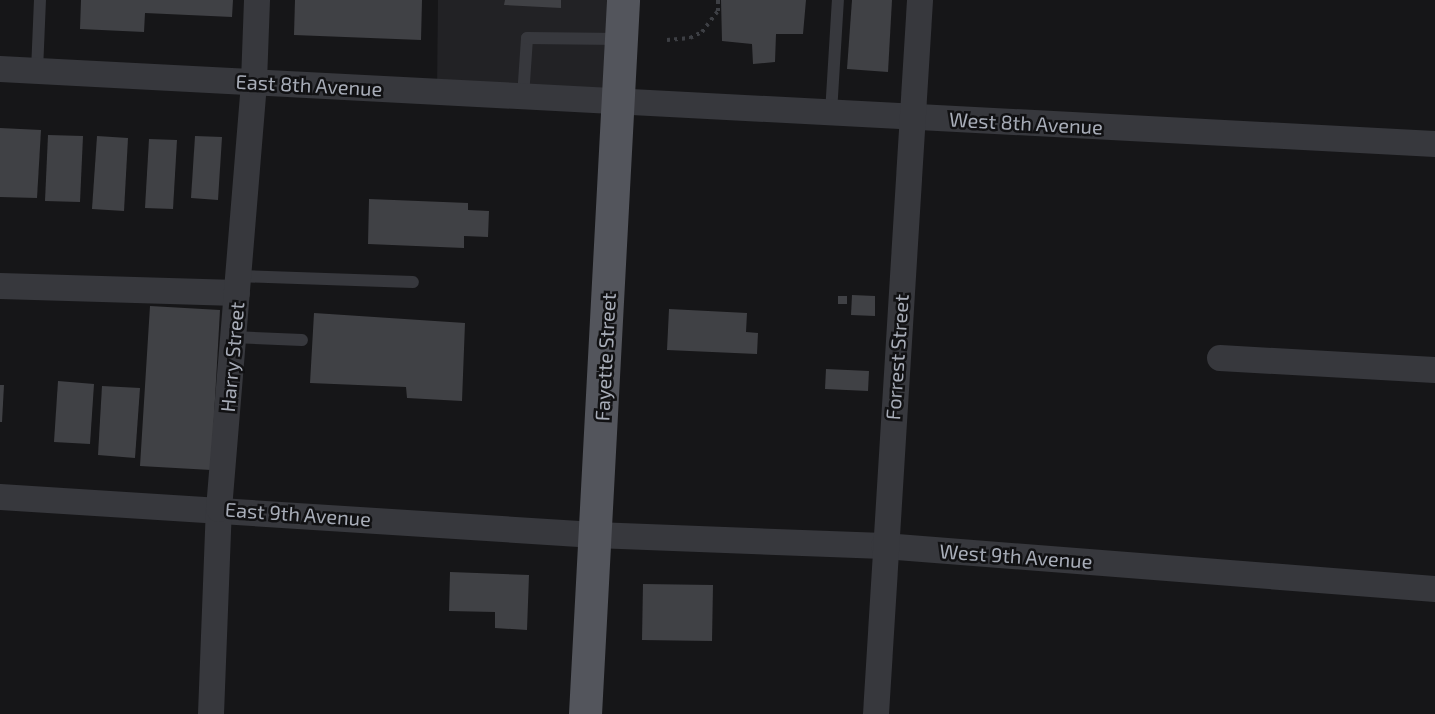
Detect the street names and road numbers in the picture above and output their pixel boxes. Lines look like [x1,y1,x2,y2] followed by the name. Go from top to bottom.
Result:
[235,69,383,101] street label: East 8th Avenue
[948,107,1104,139] street label: West 8th Avenue
[590,292,620,422] street label: Fayette Street
[881,293,913,421] street label: Forrest Street
[215,301,249,413] street label: Harry Street
[224,497,372,531] street label: East 9th Avenue
[938,539,1094,573] street label: West 9th Avenue

